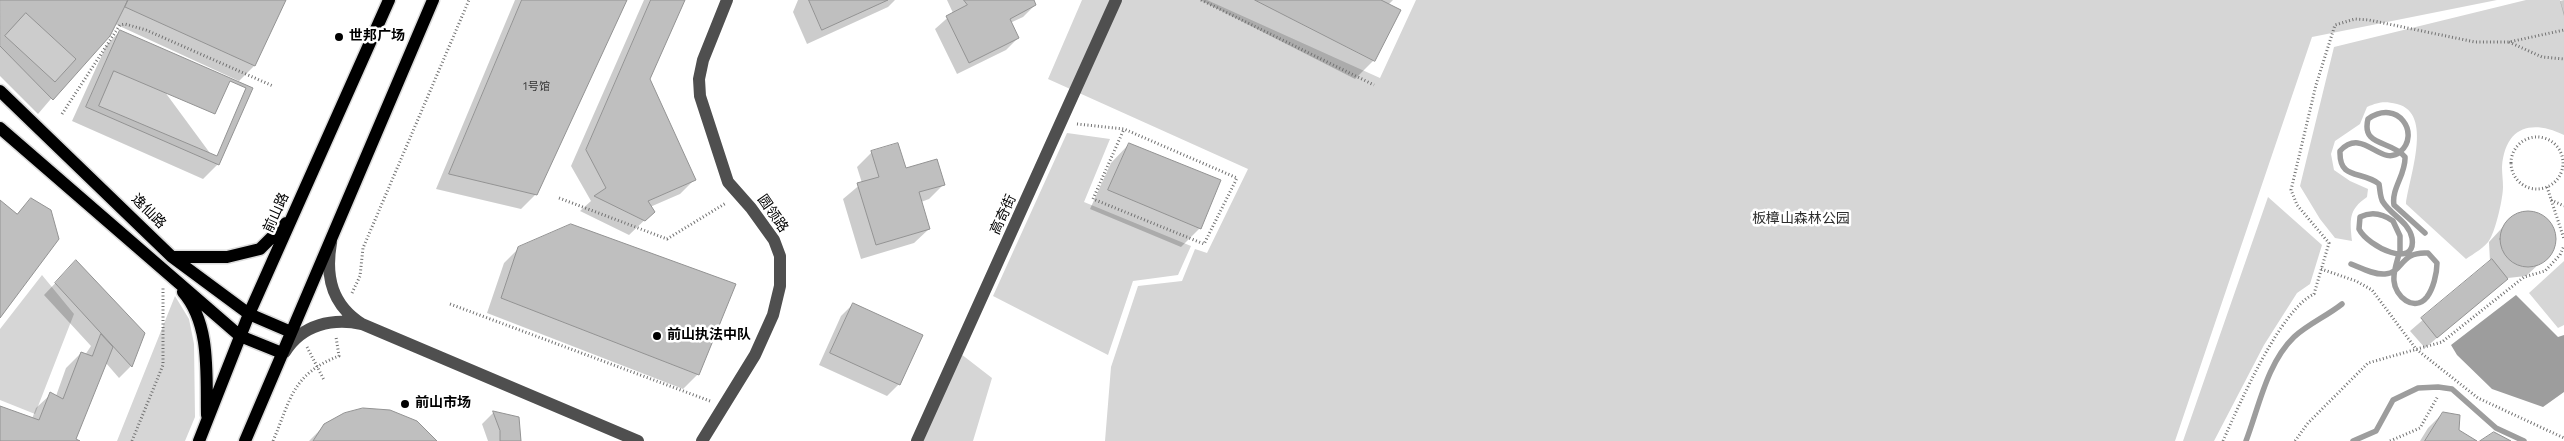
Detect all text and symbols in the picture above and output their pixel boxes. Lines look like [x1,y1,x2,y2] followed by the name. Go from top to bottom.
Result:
[349,29,405,45] place label: 世邦广场
[333,31,345,43] marker: 世邦广场
[522,80,550,94] house number: 1号馆
[261,190,293,236] street label: 前山路
[127,191,169,233] street label: 逸仙路
[753,192,791,236] street label: 圆领路
[988,192,1020,238] street label: 高奇街
[1752,212,1850,228] park label: 板樟山森林公园
[667,328,751,344] place label: 前山执法中队
[651,330,663,342] marker: 前山执法中队
[415,396,471,412] place label: 前山市场
[399,398,411,410] marker: 前山市场

